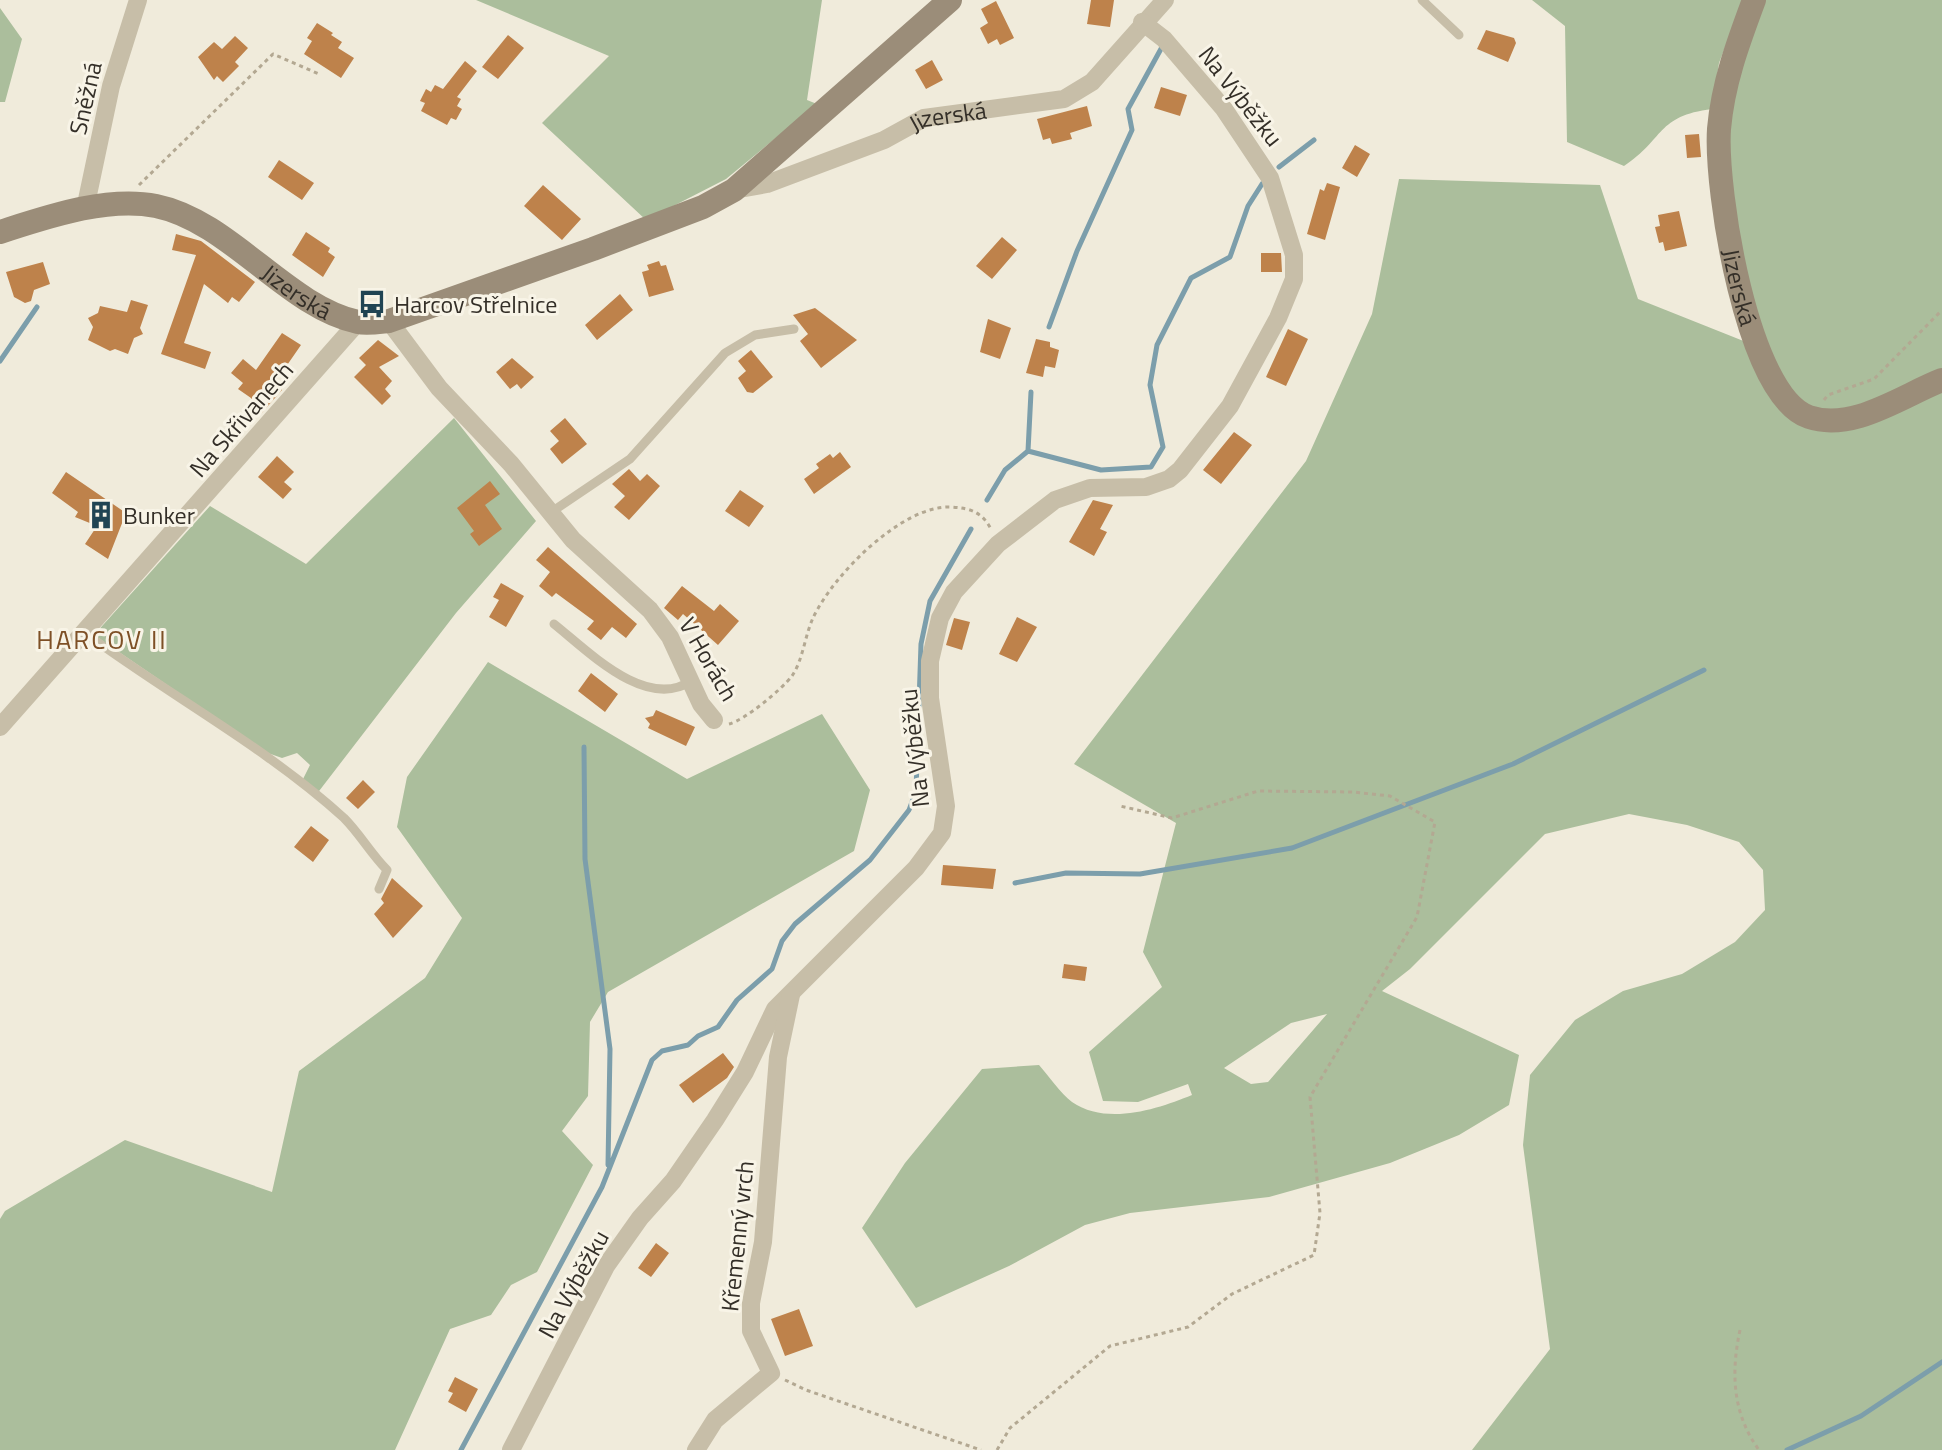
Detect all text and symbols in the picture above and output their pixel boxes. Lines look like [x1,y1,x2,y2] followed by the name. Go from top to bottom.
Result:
[1190,38,1292,154] street label: Na Výběžku
[59,58,111,138] street label: Sněžná
[902,92,989,141] street label: Jizerská
[1713,246,1767,330] street label: Jizerská
[254,255,338,329] street label: Jizerská
[394,286,557,322] place label: Harcov Střelnice
[357,289,387,319] bus stop icon: Harcov Střelnice
[180,353,302,485] street label: Na Skřivanech
[123,497,195,533] place label: Bunker
[86,500,116,530] building icon: Bunker
[670,610,748,708] street label: V Horách
[36,620,168,659] district label: HARCOV II
[890,687,938,809] street label: Na Výběžku
[711,1159,763,1313] street label: Křemenný vrch
[528,1223,618,1345] street label: Na Výběžku

